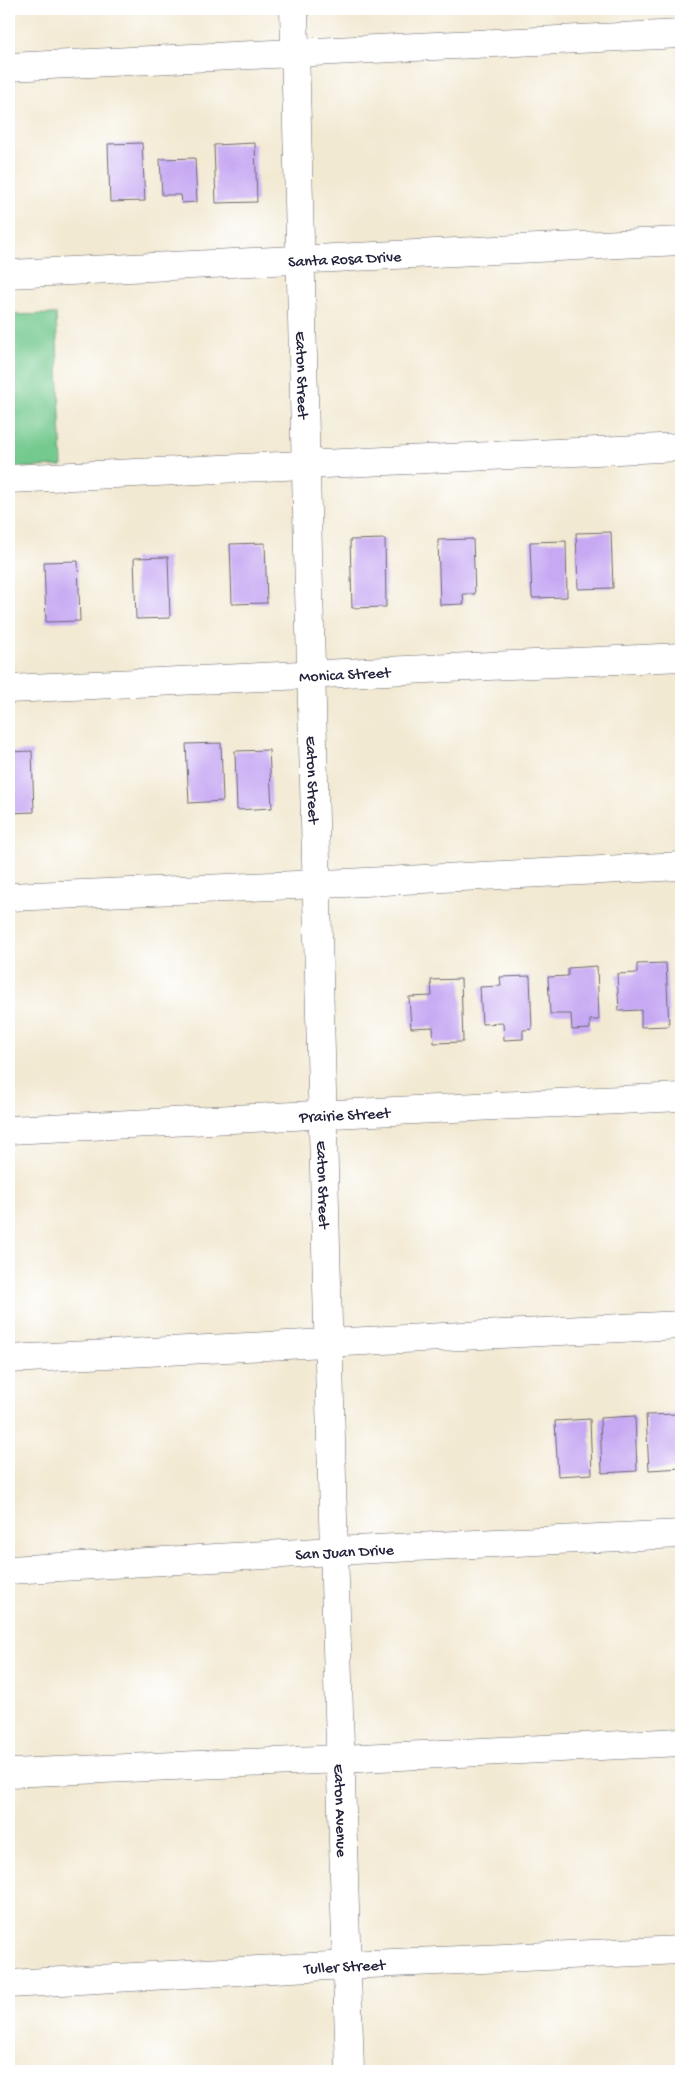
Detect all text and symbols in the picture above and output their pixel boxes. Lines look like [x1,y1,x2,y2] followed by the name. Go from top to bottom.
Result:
[288,249,403,273] street label: Santa Rosa Drive
[289,331,311,421] street label: Eaton Street
[299,665,392,688] street label: Monica Street
[300,736,321,825] street label: Eaton Street
[298,1105,392,1129] street label: Prairie Street
[310,1141,332,1230] street label: Eaton Street
[295,1542,395,1566] street label: San Juan Drive
[328,1764,349,1858] street label: Eaton Avenue
[303,1957,387,1980] street label: Tuller Street

